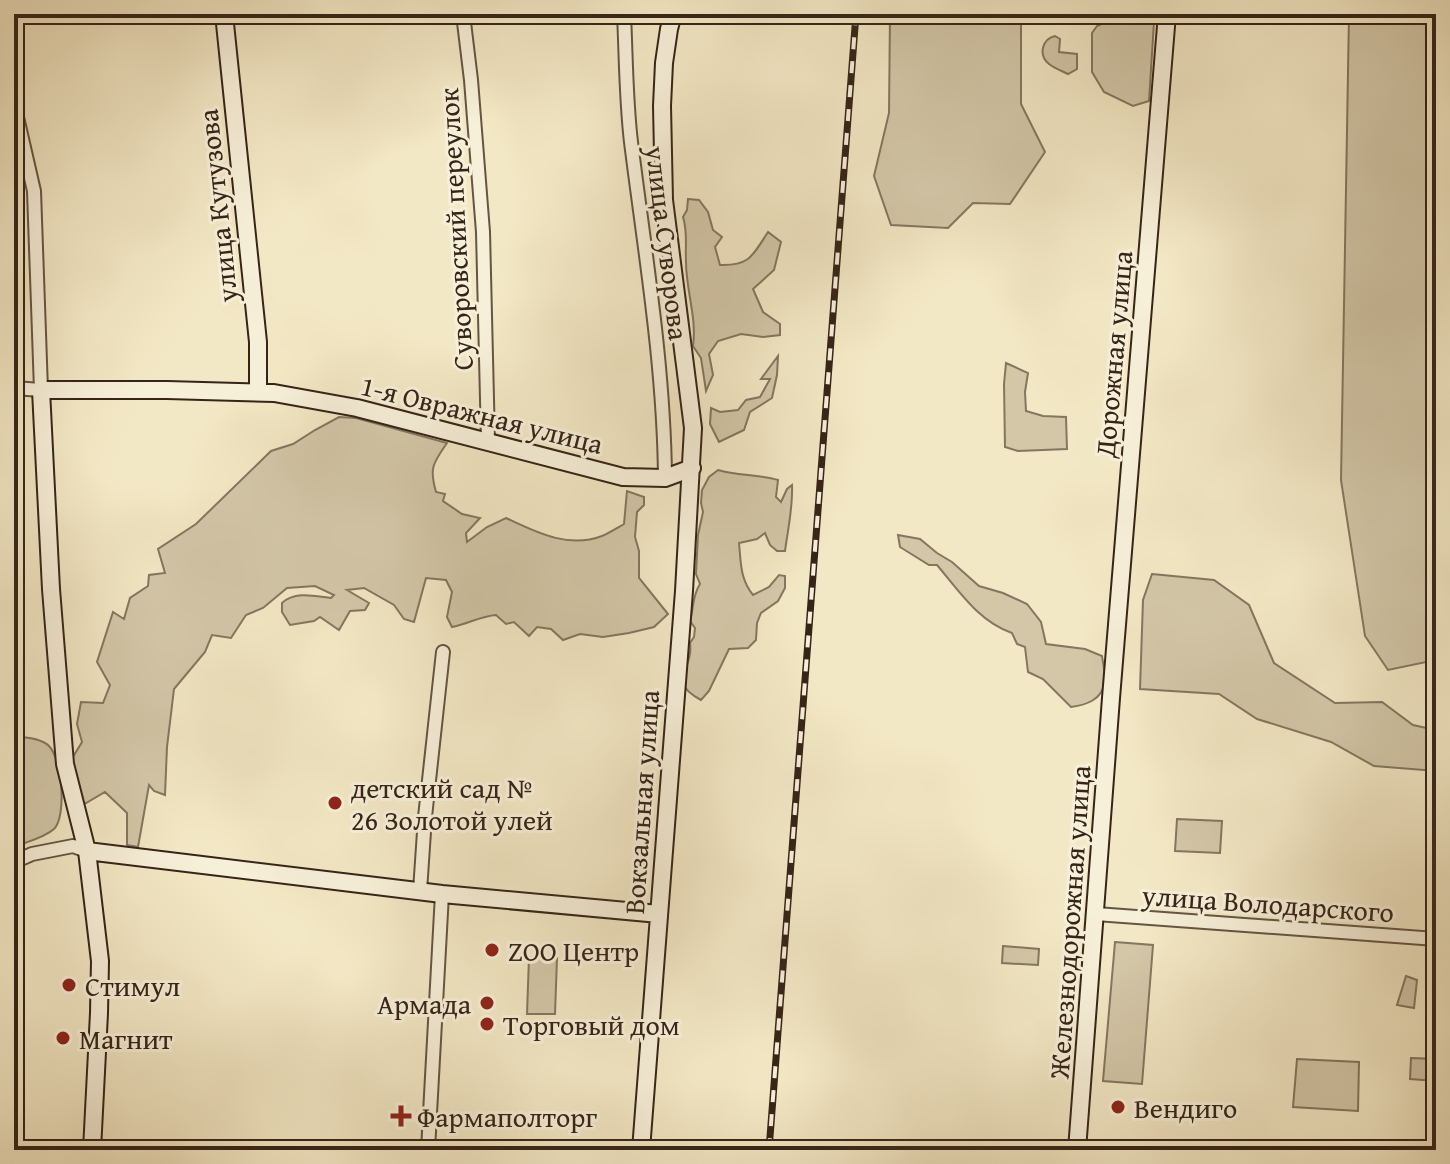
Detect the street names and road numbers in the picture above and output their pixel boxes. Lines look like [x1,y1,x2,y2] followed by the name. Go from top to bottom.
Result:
[427,86,483,371] street label: Суворовский переулок
[186,107,248,306] street label: улица Кутузова
[636,142,700,343] street label: улица Суворова
[1083,248,1143,460] street label: Дорожная улица
[356,364,608,464] street label: 1-я Овражная улица
[613,688,669,915] street label: Вокзальная улица
[1038,763,1100,1081] street label: Железнодорожная улица
[1140,874,1395,932] street label: улица Володарского

